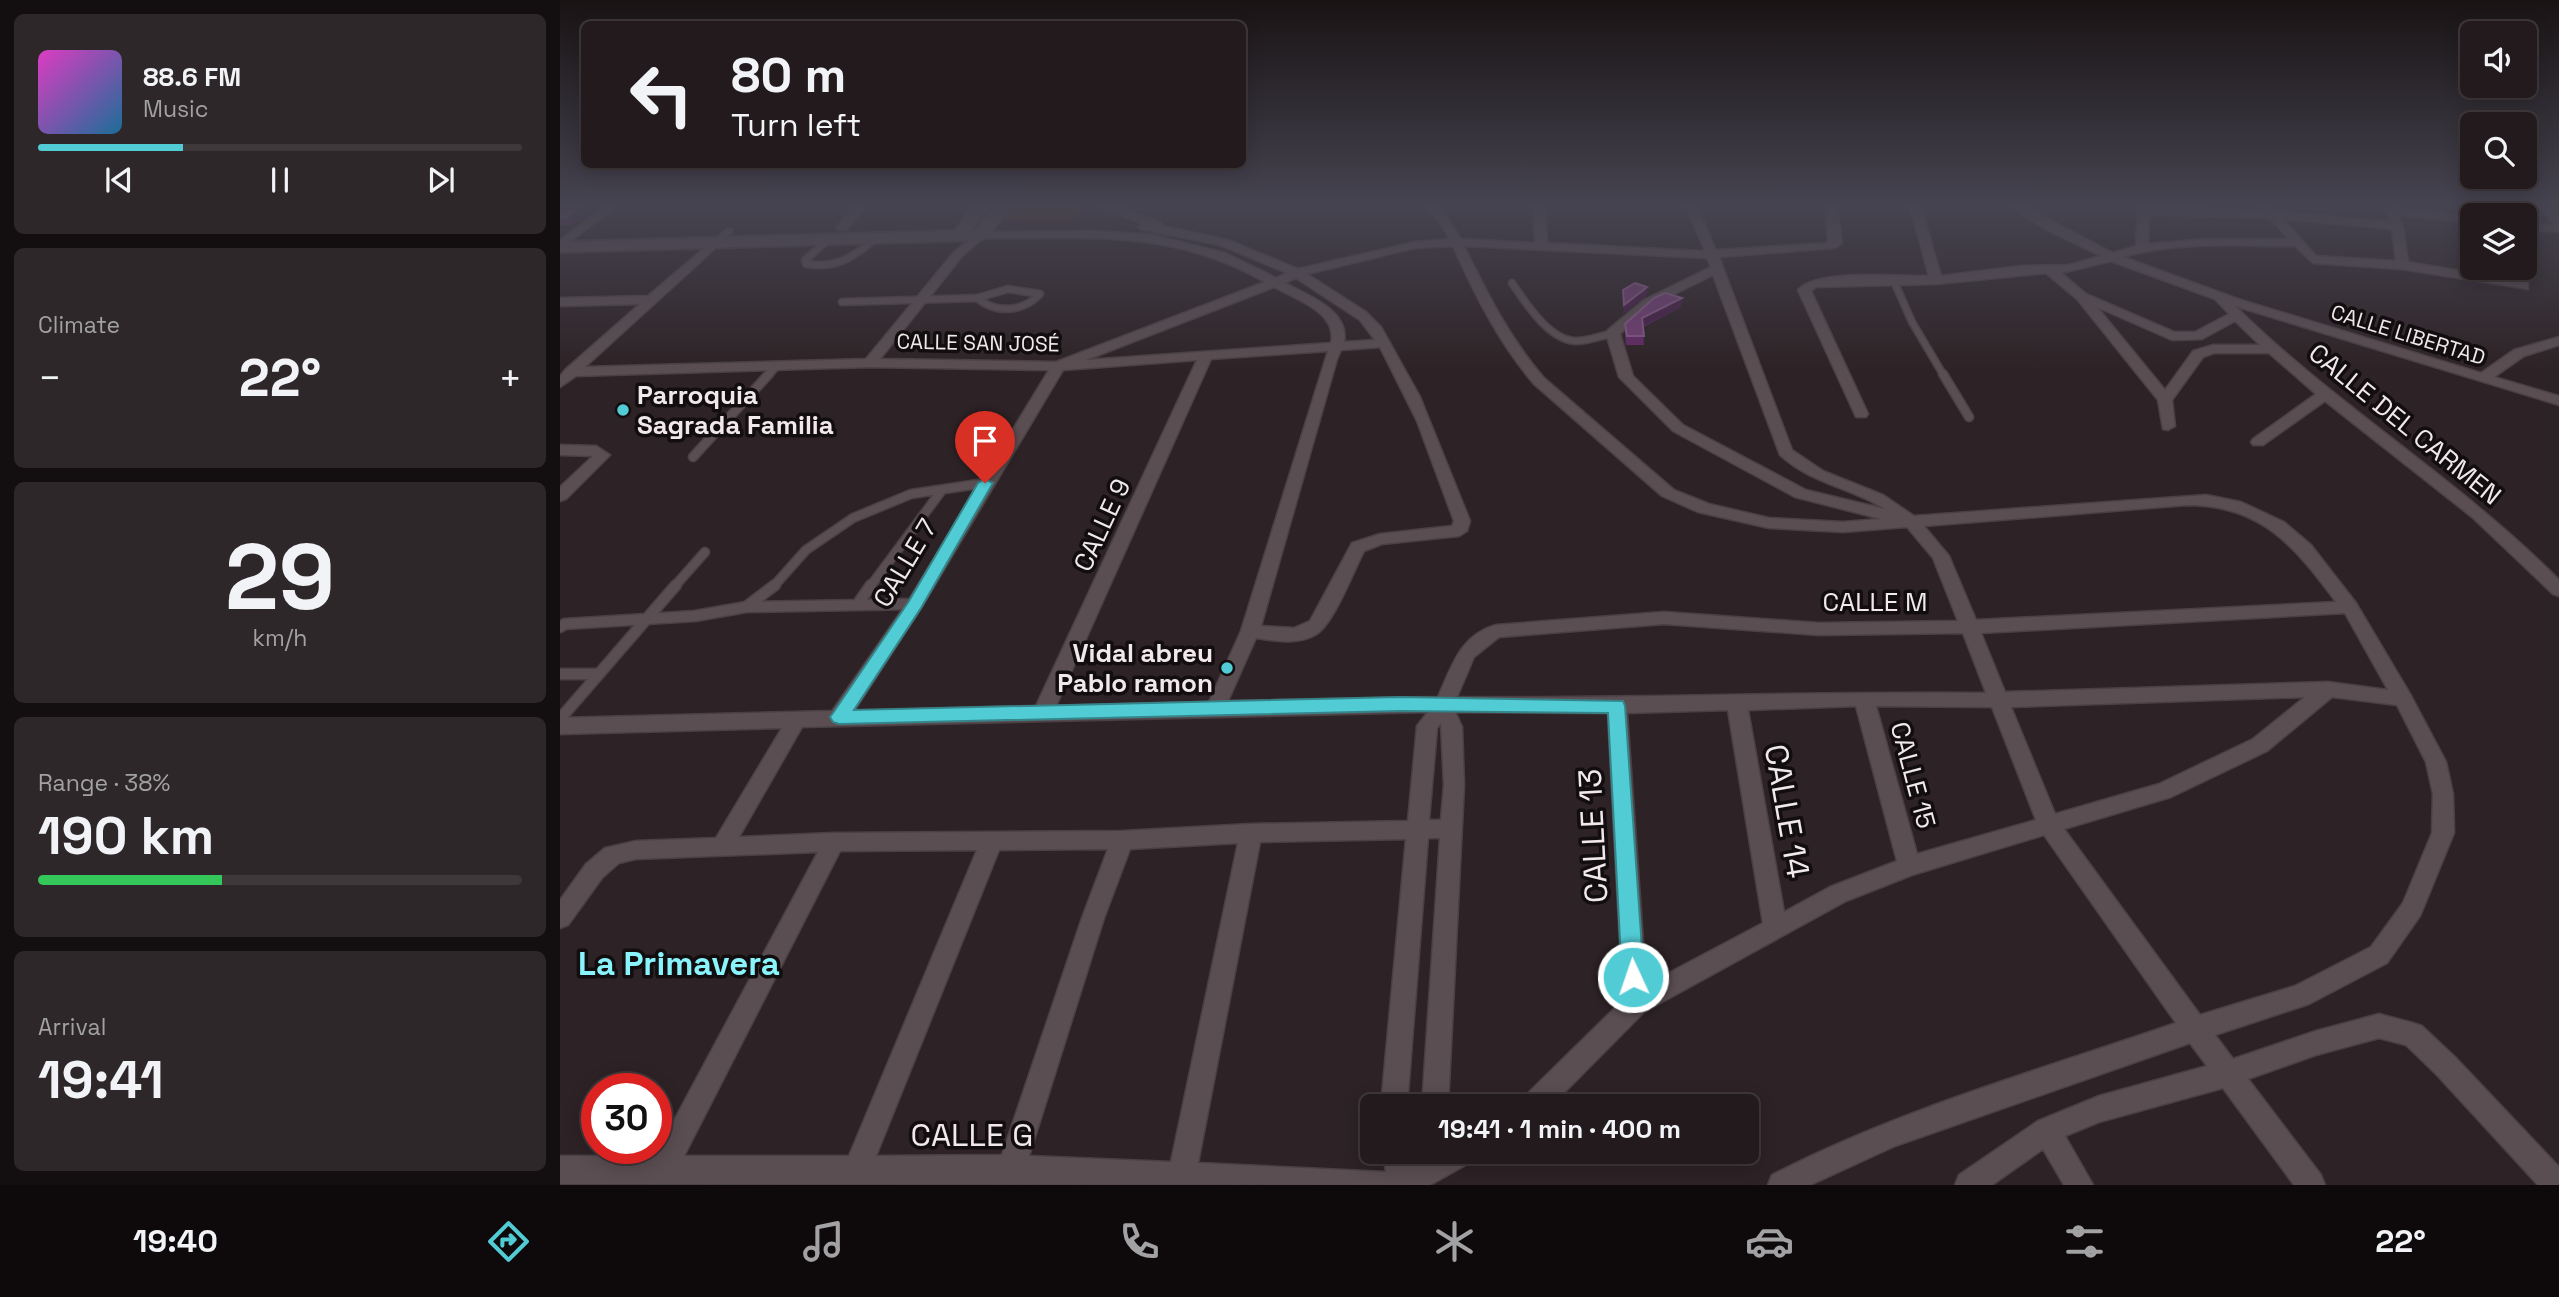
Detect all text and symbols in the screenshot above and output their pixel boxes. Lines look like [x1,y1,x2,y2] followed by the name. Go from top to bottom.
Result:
[2460,21,2537,280] map controls
[2460,21,2537,98] button: sound
[731,44,846,106] text: 80 m
[616,49,707,140] icon: left
[143,60,241,94] text: 88.6 FM
[143,94,208,124] text: Music
[731,105,861,145] text: Turn left
[2460,112,2537,189] button: search
[100,161,138,199] icon: previous
[261,161,299,199] icon: pause
[422,161,460,199] icon: next
[2460,203,2537,280] button: layers
[2328,298,2489,371] street label: CALLE LIBERTAD
[38,310,120,340] text: Climate
[896,328,1060,357] street label: CALLE SAN JOSÉ
[2302,336,2508,512] street label: CALLE DEL CARMEN
[239,345,321,411] text: 22°
[38,354,62,402] text: −
[498,354,522,402] text: +
[637,378,834,442] place label: Parroquia Sagrada Familia
[615,402,631,418] marker: Parroquia Sagrada Familia
[955,411,1015,483] pin
[966,422,1004,460] icon: arrive
[1066,473,1138,577] street label: CALLE 9
[865,513,945,613] street label: CALLE 7
[225,519,335,636] text: 29
[1822,585,1928,619] street label: CALLE M
[253,623,307,653] text: km/h
[1057,636,1213,700] place label: Vidal abreu Pablo ramon
[1219,660,1235,676] marker: Vidal abreu Pablo ramon
[1882,718,1944,832] street label: CALLE 15
[1756,741,1818,881] street label: CALLE 14
[38,768,170,798] text: Range · 38%
[1570,768,1616,904] street label: CALLE 13
[38,803,214,869] text: 190 km
[1596,940,1670,1014] position arrow
[578,943,780,985] district label: La Primavera
[38,1012,106,1042] text: Arrival
[38,1047,164,1113] text: 19:41
[581,1073,672,1164] speed limit sign: 30
[1438,1112,1681,1146] text: 19:41 · 1 min · 400 m
[911,1115,1033,1155] street label: CALLE G
[484,1217,533,1266] icon: directions
[799,1217,848,1266] icon: music
[1115,1217,1164,1266] icon: phone
[1430,1217,1479,1266] icon: climate
[1745,1217,1794,1266] icon: car
[2060,1217,2109,1266] icon: filters
[133,1221,218,1261] text: 19:40
[2375,1221,2426,1261] text: 22°

